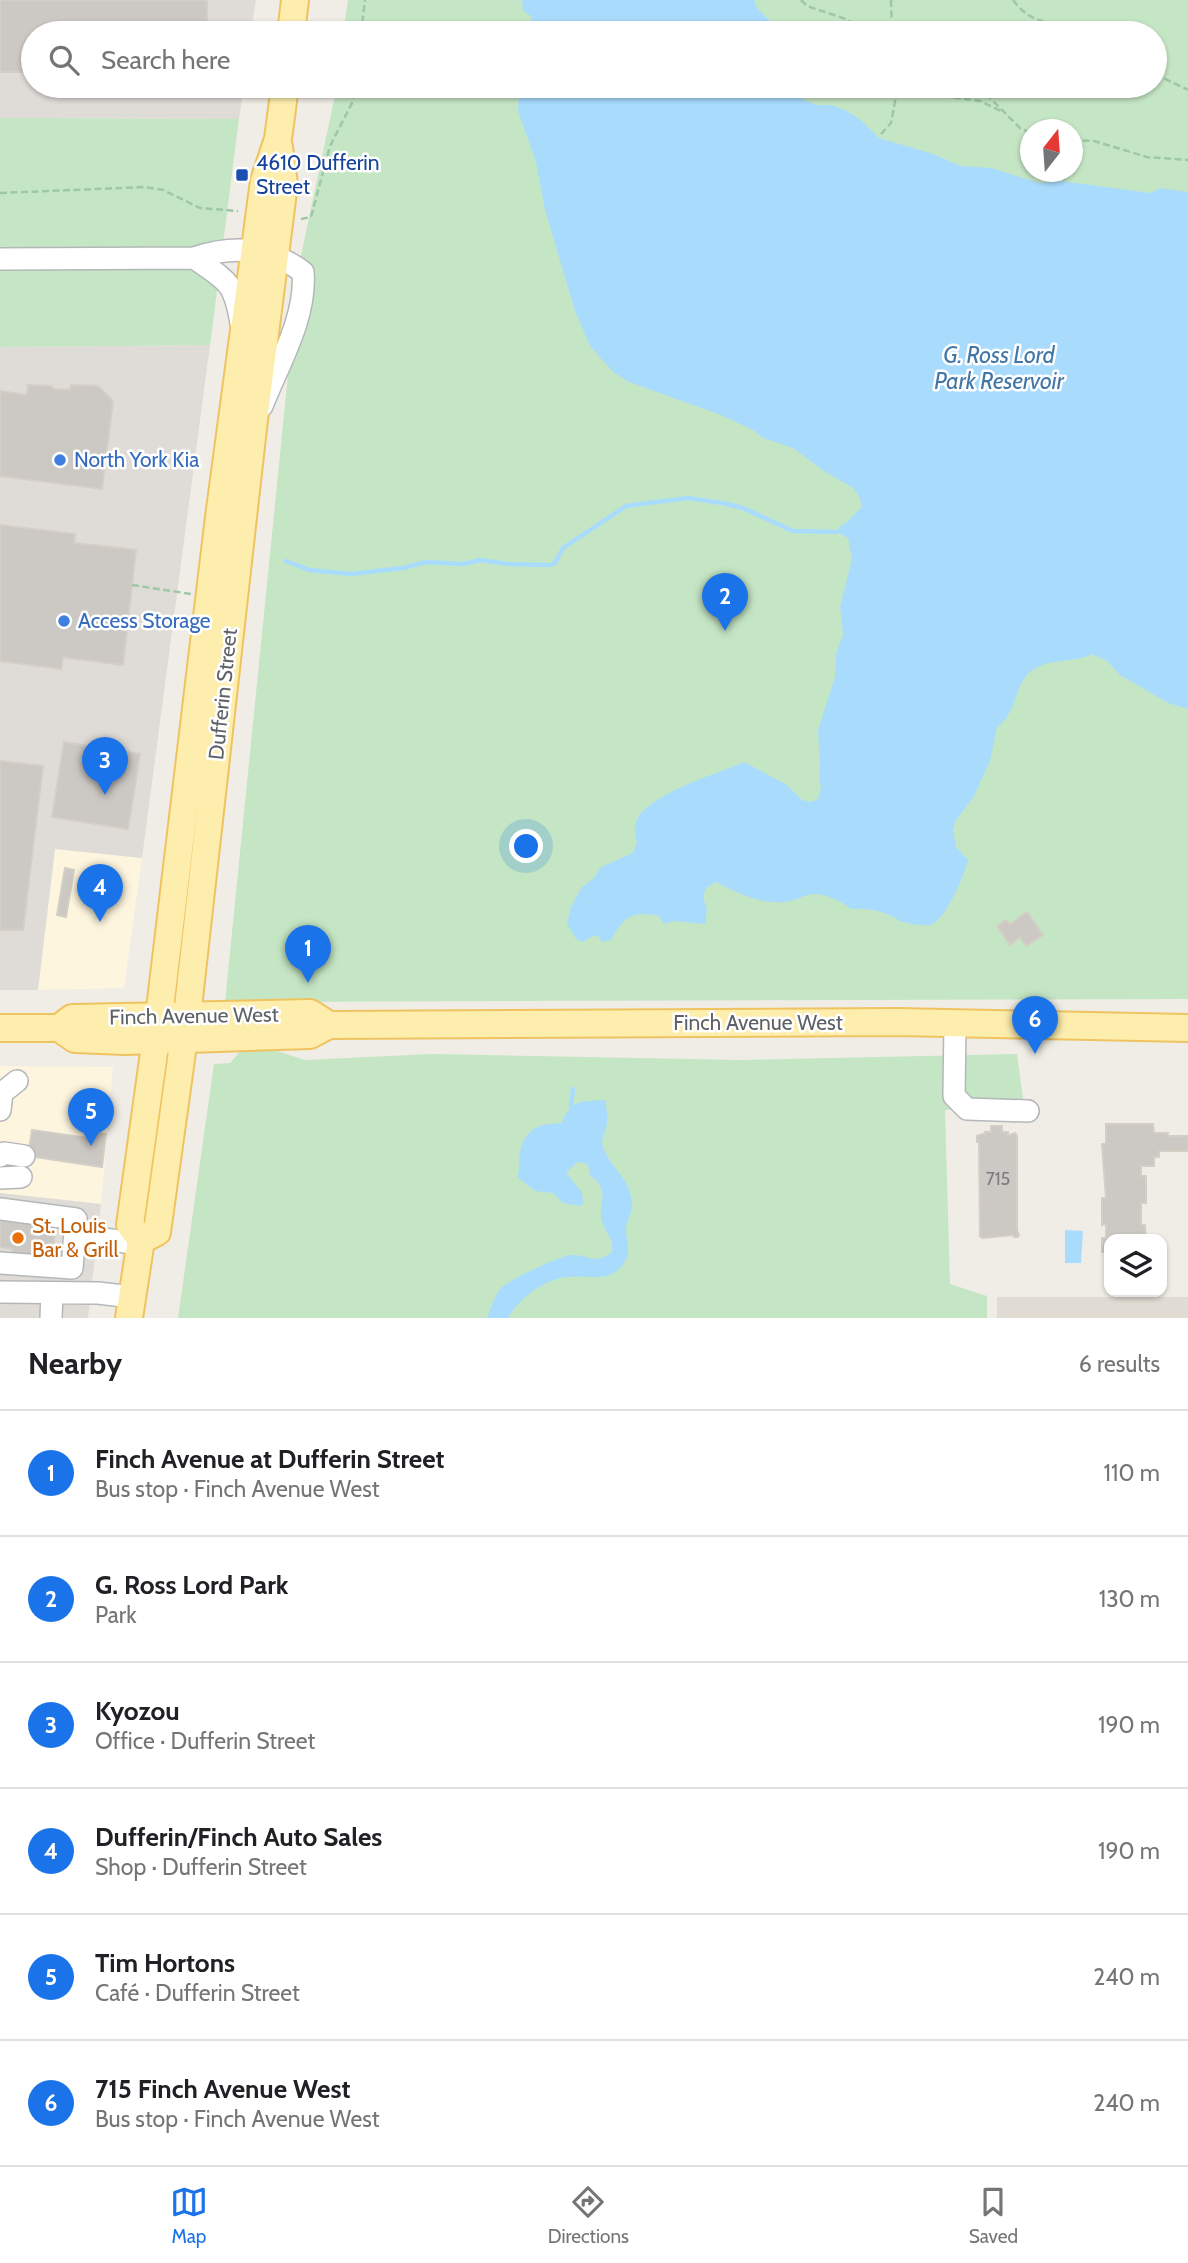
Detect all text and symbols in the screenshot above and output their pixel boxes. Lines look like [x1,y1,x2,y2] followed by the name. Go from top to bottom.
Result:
[21,21,1167,98] search box
[45,41,83,79] icon: search
[101,44,230,76] text: Search here
[1020,119,1083,182] north arrow
[256,150,380,199] place label: 4610 Dufferin Street
[234,167,250,183] marker: 4610 Dufferin Street
[934,341,1065,395] water label: G. Ross Lord Park Reservoir
[74,447,199,472] place label: North York Kia
[52,452,68,468] marker: North York Kia
[702,573,748,631] pin: 2
[78,608,211,633] place label: Access Storage
[56,613,72,629] marker: Access Storage
[203,627,242,761] street label: Dufferin Street
[82,737,128,795] pin: 3
[509,829,543,863] your location
[77,864,123,922] pin: 4
[285,925,331,983] pin: 1
[1012,996,1058,1054] pin: 6
[109,1002,279,1029] street label: Finch Avenue West
[673,1010,843,1035] street label: Finch Avenue West
[68,1088,114,1146] pin: 5
[986,1168,1010,1190] house number: 715
[32,1213,119,1262] place label: St. Louis Bar & Grill
[10,1230,26,1246] marker: St. Louis Bar & Grill
[1104,1234,1167,1297] map controls
[1104,1234,1167,1297] button: layers
[28,1345,122,1382] text: Nearby
[1079,1350,1160,1378] text: 6 results
[95,1443,445,1475] text: Finch Avenue at Dufferin Street
[47,1459,55,1487] text: 1
[1104,1459,1160,1487] text: 110 m
[95,1475,380,1503] text: Bus stop · Finch Avenue West
[95,1569,288,1601] text: G. Ross Lord Park
[45,1585,57,1613] text: 2
[1099,1585,1160,1613] text: 130 m
[95,1601,136,1629] text: Park
[95,1695,180,1727] text: Kyozou
[45,1711,57,1739] text: 3
[1098,1711,1160,1739] text: 190 m
[95,1727,315,1755] text: Office · Dufferin Street
[95,1821,382,1853] text: Dufferin/Finch Auto Sales
[44,1837,58,1865] text: 4
[1098,1837,1160,1865] text: 190 m
[95,1853,307,1881] text: Shop · Dufferin Street
[95,1947,235,1979] text: Tim Hortons
[45,1963,57,1991] text: 5
[1093,1963,1160,1991] text: 240 m
[95,1979,300,2007] text: Café · Dufferin Street
[95,2073,350,2105] text: 715 Finch Avenue West
[45,2089,57,2117] text: 6
[1093,2089,1160,2117] text: 240 m
[95,2105,380,2133] text: Bus stop · Finch Avenue West
[170,2183,208,2248] tab: Map
[548,2183,629,2248] tab: Directions
[969,2183,1018,2248] tab: Saved

